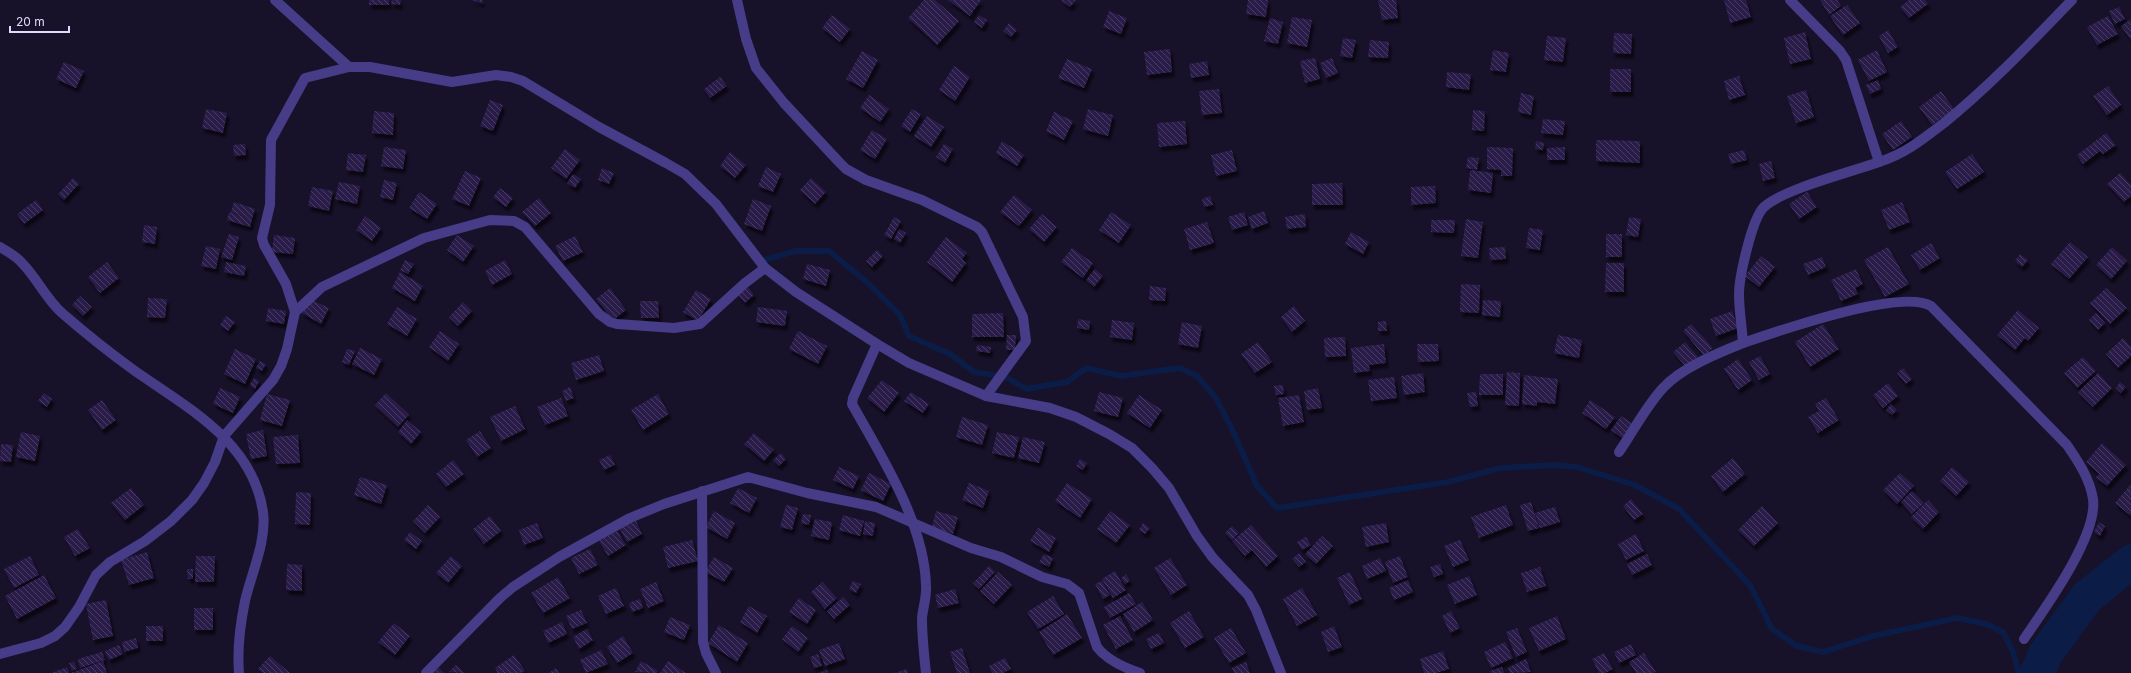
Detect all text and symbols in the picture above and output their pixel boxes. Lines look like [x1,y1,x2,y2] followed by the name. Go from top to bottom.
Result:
[10,8,69,34] scale bar
[16,14,45,29] text: 20 m

